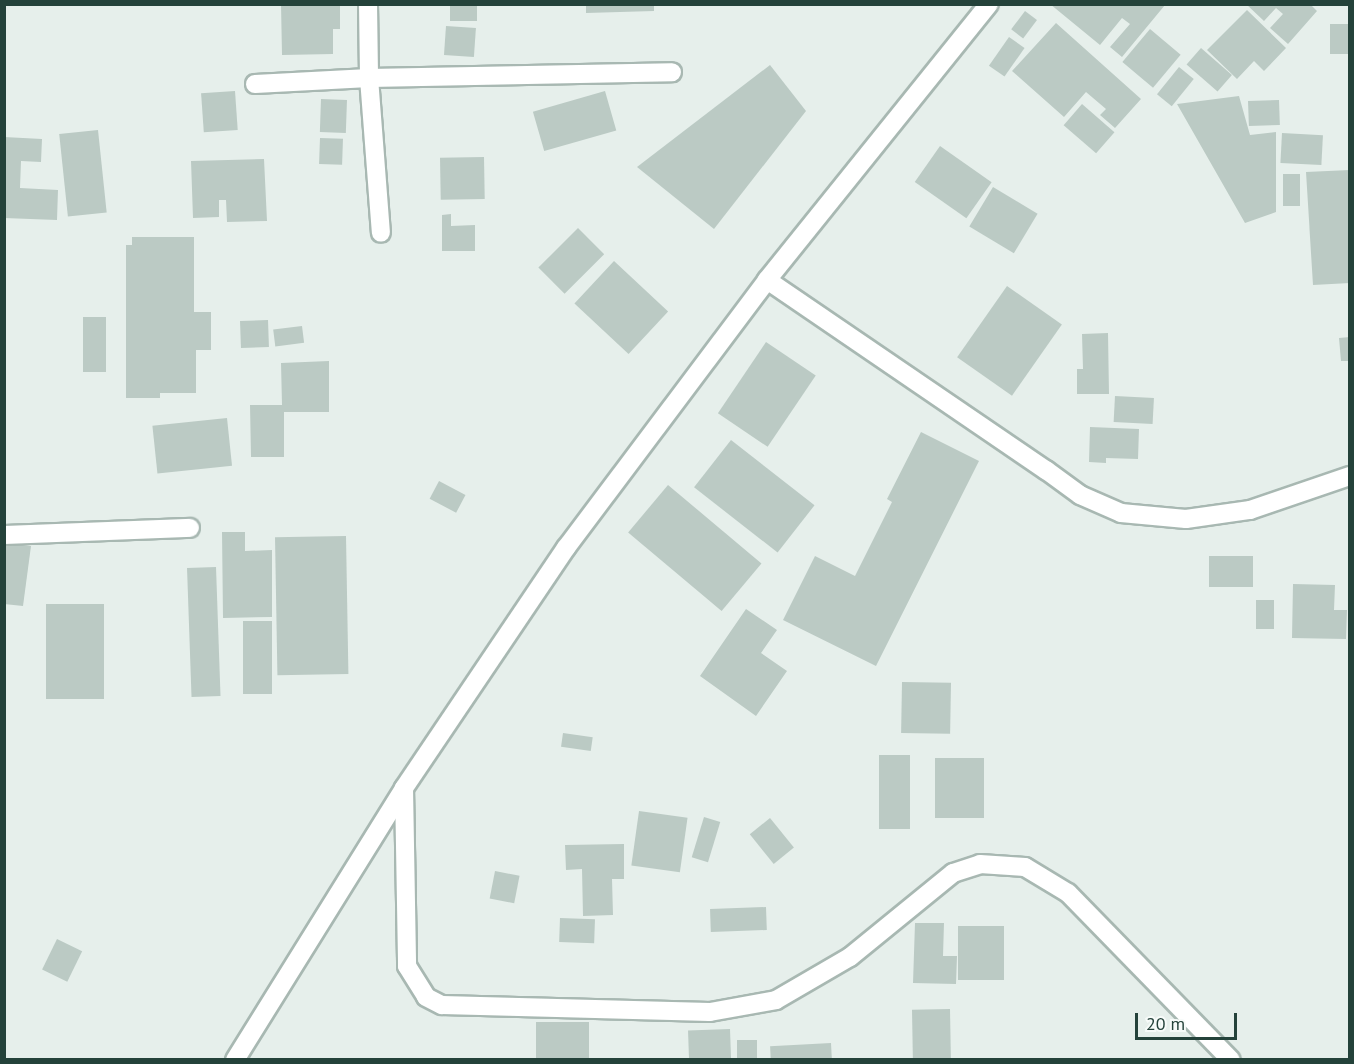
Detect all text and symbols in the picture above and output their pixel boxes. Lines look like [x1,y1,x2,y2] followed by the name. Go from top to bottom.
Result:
[1138,1001,1240,1039] scale bar
[1146,1012,1185,1035] text: 20 m

